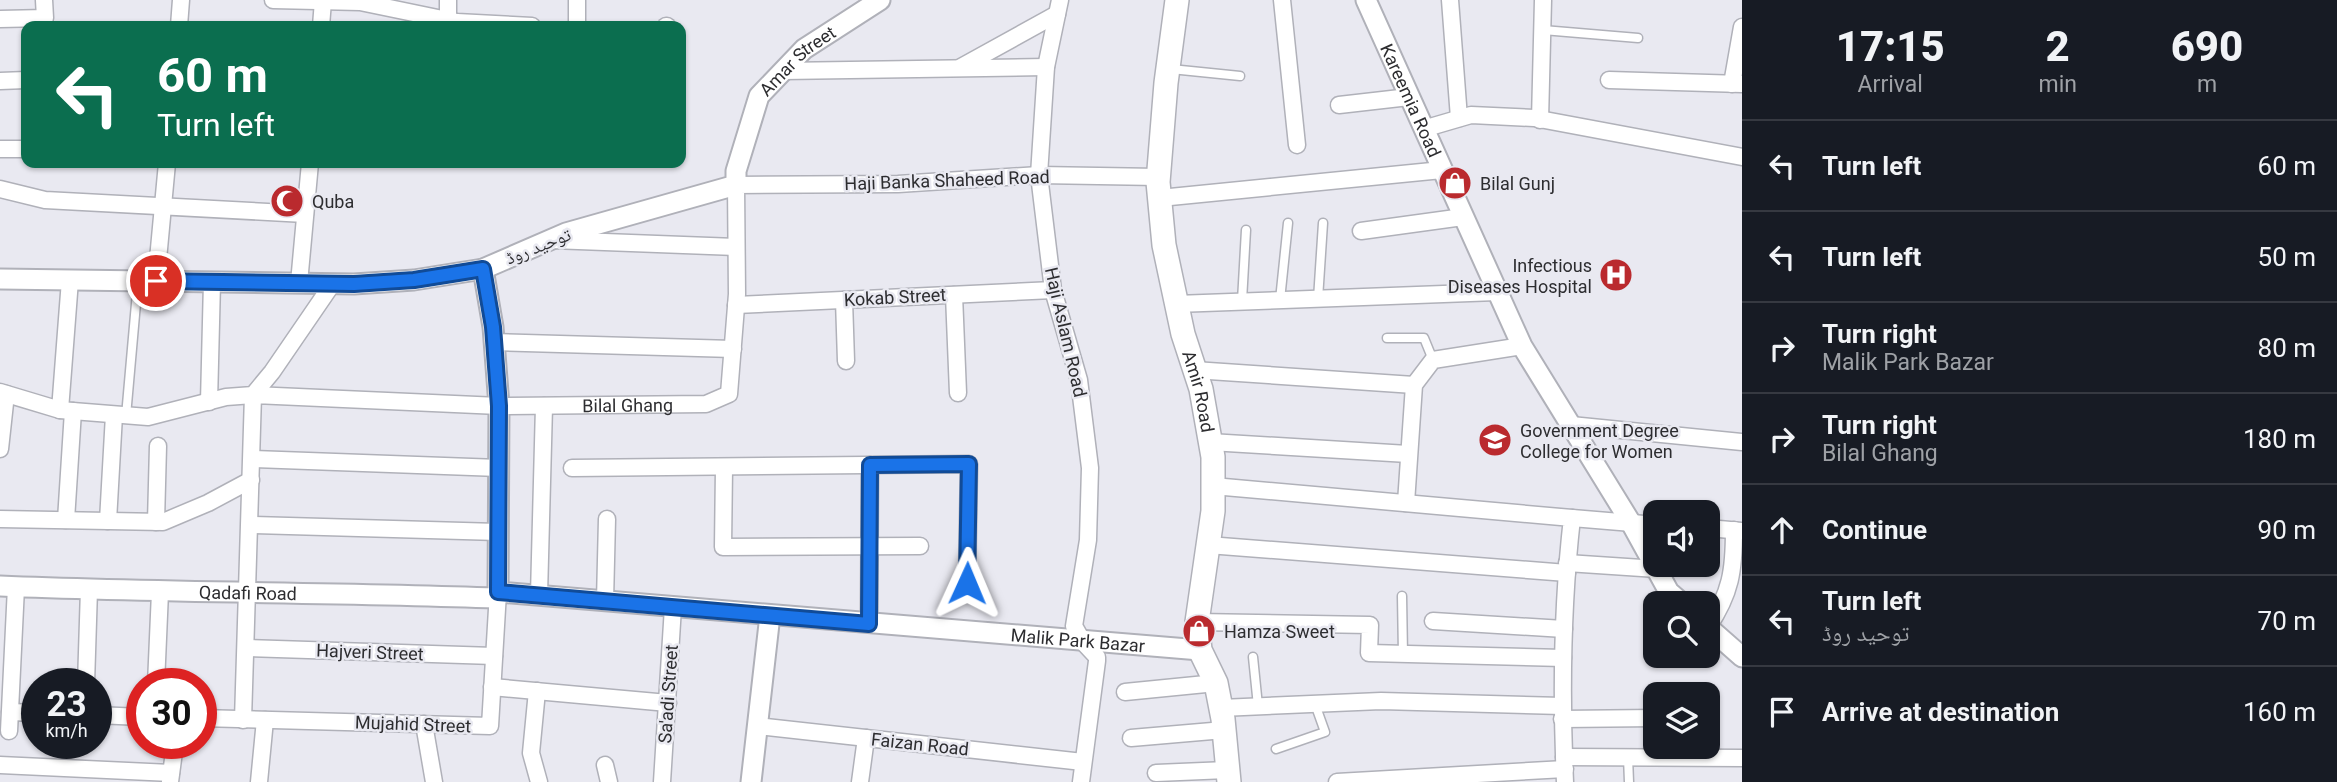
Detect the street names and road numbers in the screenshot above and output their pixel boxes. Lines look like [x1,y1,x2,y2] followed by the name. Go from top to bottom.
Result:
[755,21,839,100] street label: Amar Street
[1377,40,1446,160] street label: Kareemia Road
[844,166,1050,194] street label: Haji Banka Shaheed Road
[502,223,574,269] street label: توحید روڈ
[1041,265,1091,399] street label: Haji Aslam Road
[843,284,947,310] street label: Kokab Street
[1179,348,1219,434] street label: Amir Road
[582,394,673,416] street label: Bilal Ghang
[199,581,297,604] street label: Qadafi Road
[1010,624,1146,656] street label: Malik Park Bazar
[316,640,424,664] street label: Hajveri Street
[654,644,682,744] street label: Sa'adi Street
[355,711,472,737] street label: Mujahid Street
[870,728,970,760] street label: Faizan Road

